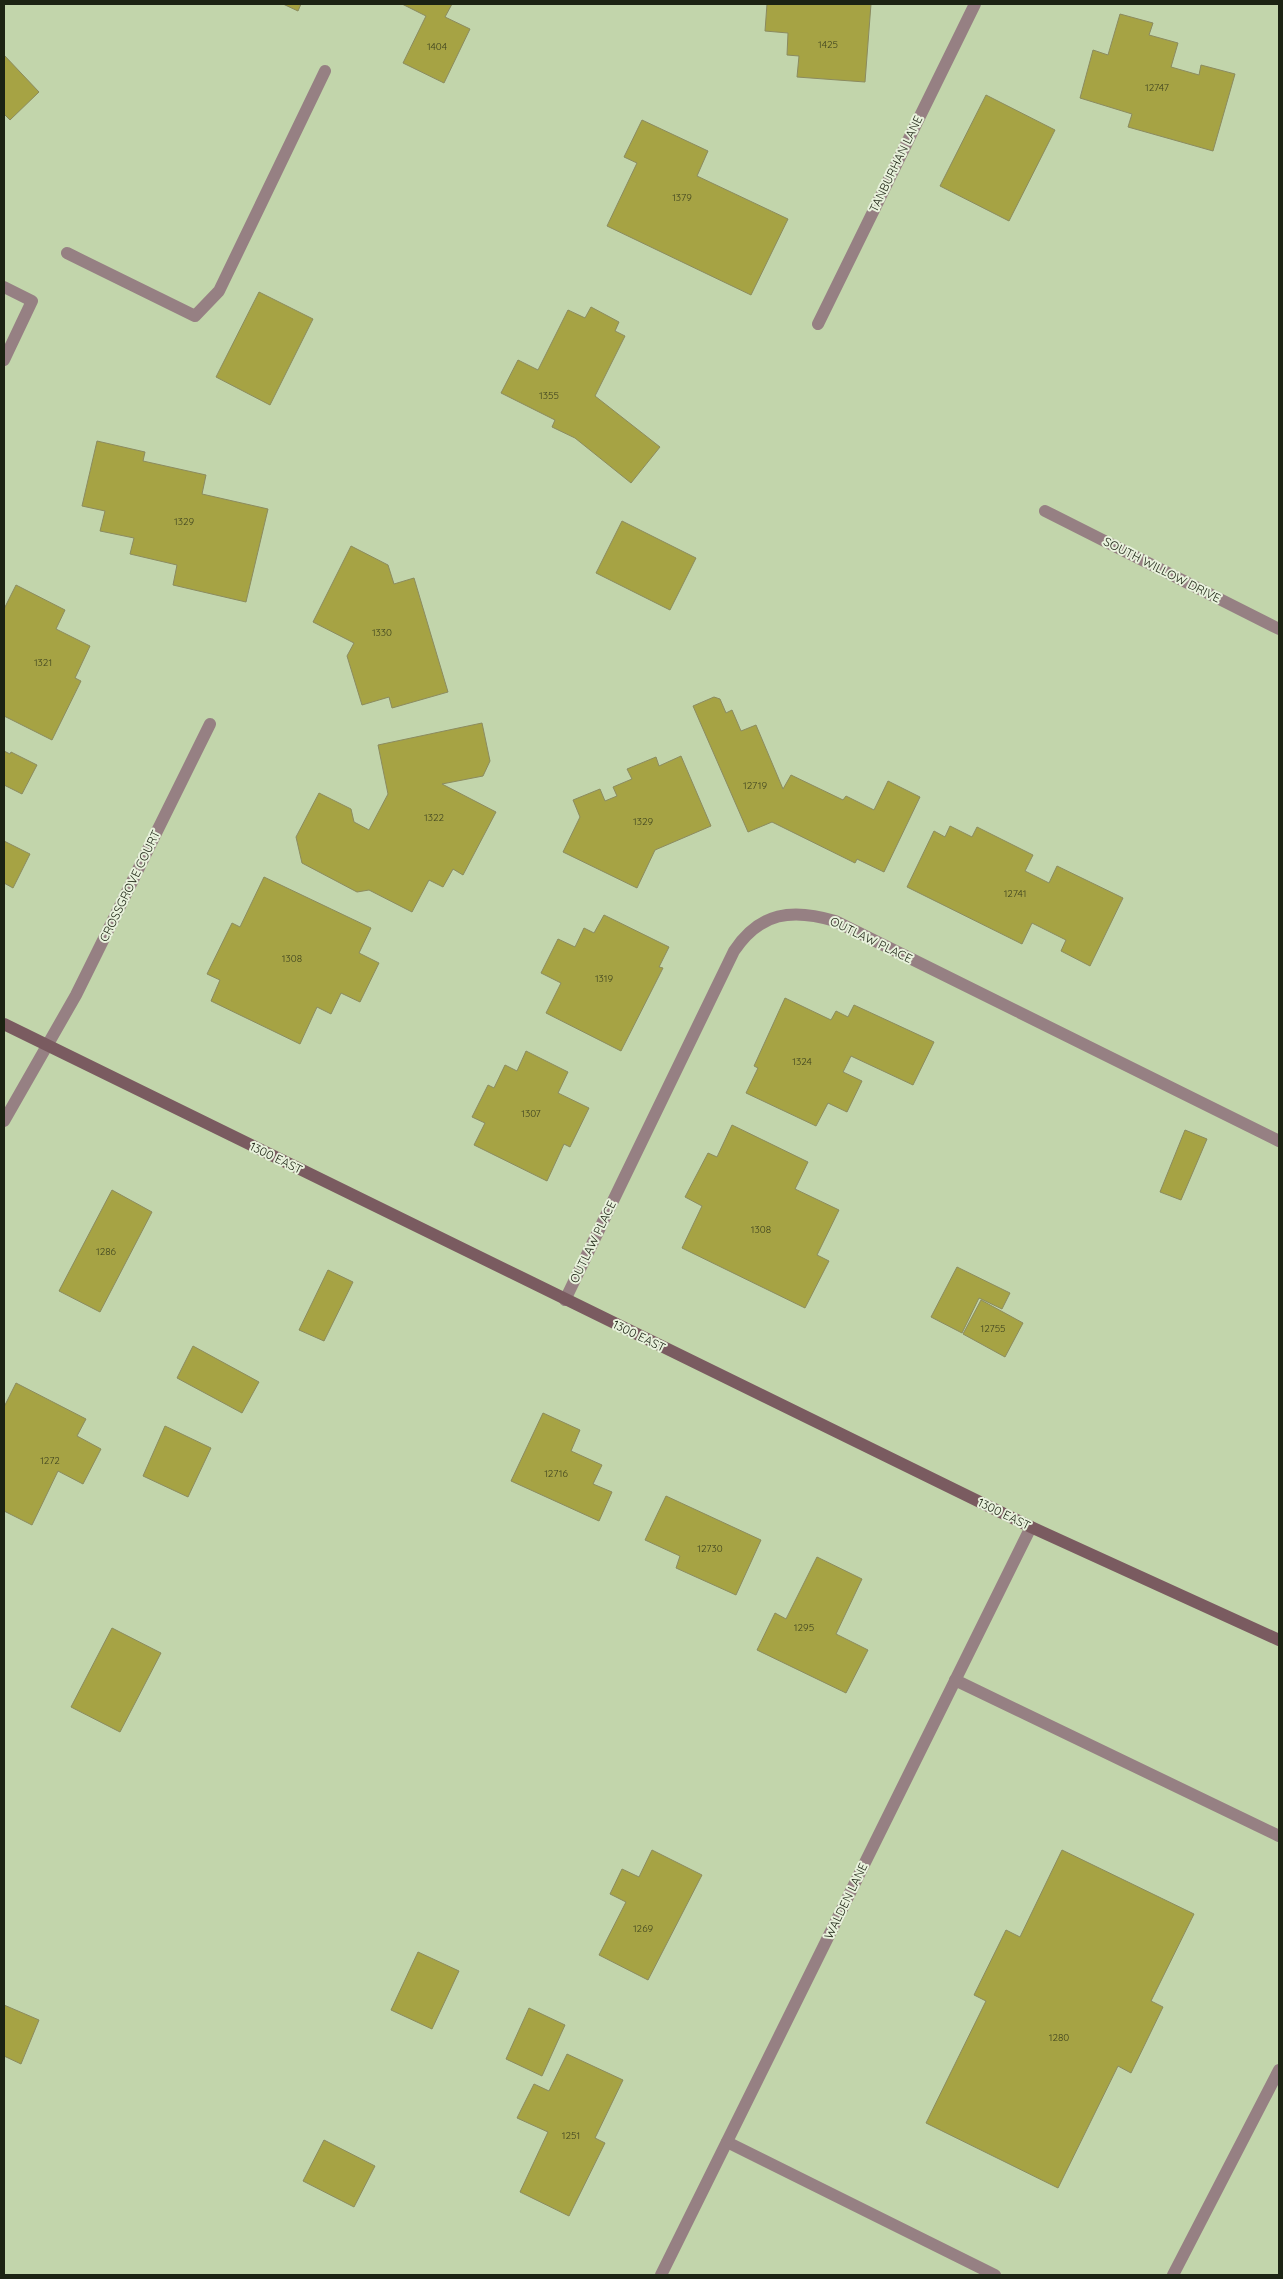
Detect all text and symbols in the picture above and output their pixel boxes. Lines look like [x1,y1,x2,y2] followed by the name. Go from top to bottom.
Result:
[818,38,838,51] house number: 1425
[427,40,447,53] house number: 1404
[1145,81,1169,94] house number: 12747
[866,113,926,215] street label: TANBURHAN LANE
[672,191,692,204] house number: 1379
[539,389,559,402] house number: 1355
[174,515,194,528] house number: 1329
[1101,534,1223,606] street label: SOUTH WILLOW DRIVE
[372,626,392,639] house number: 1330
[34,656,52,669] house number: 1321
[743,779,767,792] house number: 12719
[424,811,444,824] house number: 1322
[633,815,653,828] house number: 1329
[96,827,163,944] street label: CROSSGROVE COURT
[1004,887,1026,900] house number: 12741
[828,913,915,966] street label: OUTLAW PLACE
[282,952,302,965] house number: 1308
[595,972,614,985] house number: 1319
[792,1055,812,1068] house number: 1324
[521,1107,541,1120] house number: 1307
[247,1138,305,1177] street label: 1300 EAST
[566,1198,619,1285] street label: OUTLAW PLACE
[751,1223,771,1236] house number: 1308
[96,1245,117,1258] house number: 1286
[610,1316,668,1355] street label: 1300 EAST
[980,1322,1006,1335] house number: 12755
[40,1454,60,1467] house number: 1272
[544,1467,568,1480] house number: 12716
[975,1494,1033,1533] street label: 1300 EAST
[697,1542,723,1555] house number: 12730
[794,1621,814,1634] house number: 1295
[821,1860,870,1941] street label: WALDEN LANE
[633,1922,654,1935] house number: 1269
[1049,2031,1069,2044] house number: 1280
[562,2129,580,2142] house number: 1251

